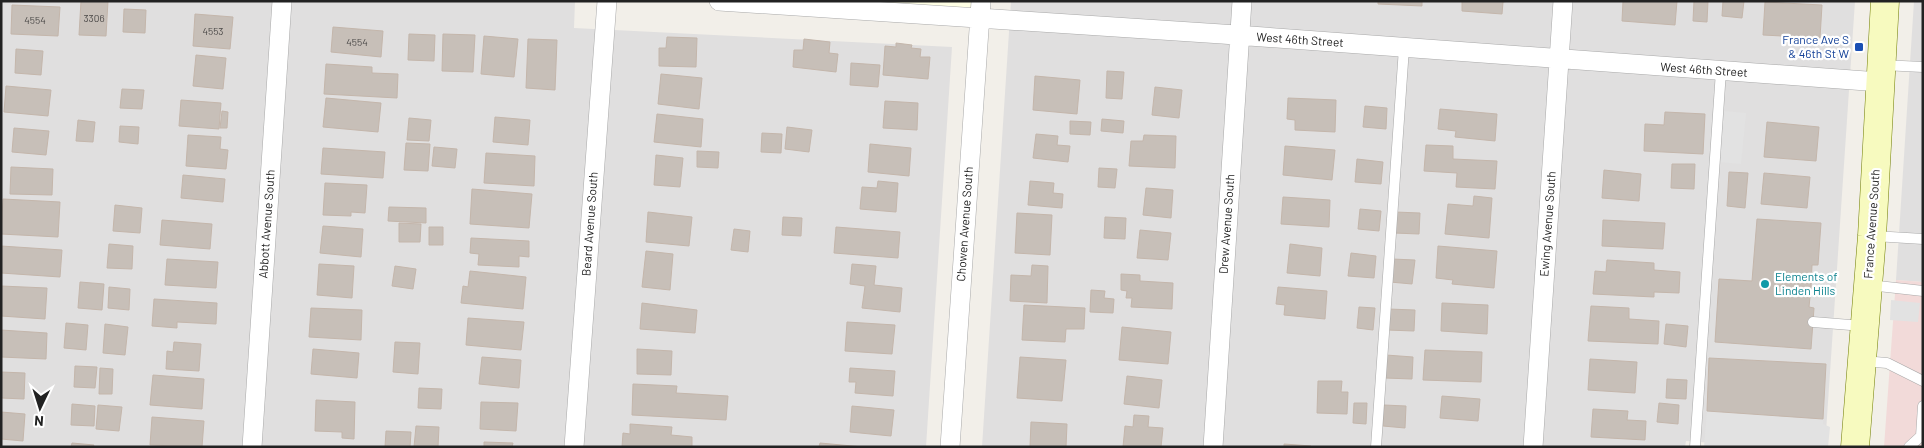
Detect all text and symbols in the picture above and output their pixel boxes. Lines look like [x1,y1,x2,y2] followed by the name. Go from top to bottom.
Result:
[83,12,105,24] house number: 3306
[24,14,46,26] house number: 4554
[203,25,223,37] house number: 4553
[1256,29,1344,49] street label: West 46th Street
[1782,32,1849,60] place label: France Ave S & 46th St W
[346,36,368,48] house number: 4554
[1853,41,1865,53] marker: France Ave S & 46th St W
[1660,59,1748,79] street label: West 46th Street
[953,166,975,282] street label: Chowen Avenue South
[255,169,277,279] street label: Abbott Avenue South
[1860,169,1882,279] street label: France Avenue South
[578,171,600,277] street label: Beard Avenue South
[1536,171,1558,277] street label: Ewing Avenue South
[1216,173,1236,274] street label: Drew Avenue South
[1775,269,1837,297] place label: Elements of Linden Hills
[1759,278,1771,290] marker: Elements of Linden Hills
[15,383,65,433] north arrow
[34,413,44,430] text: N

